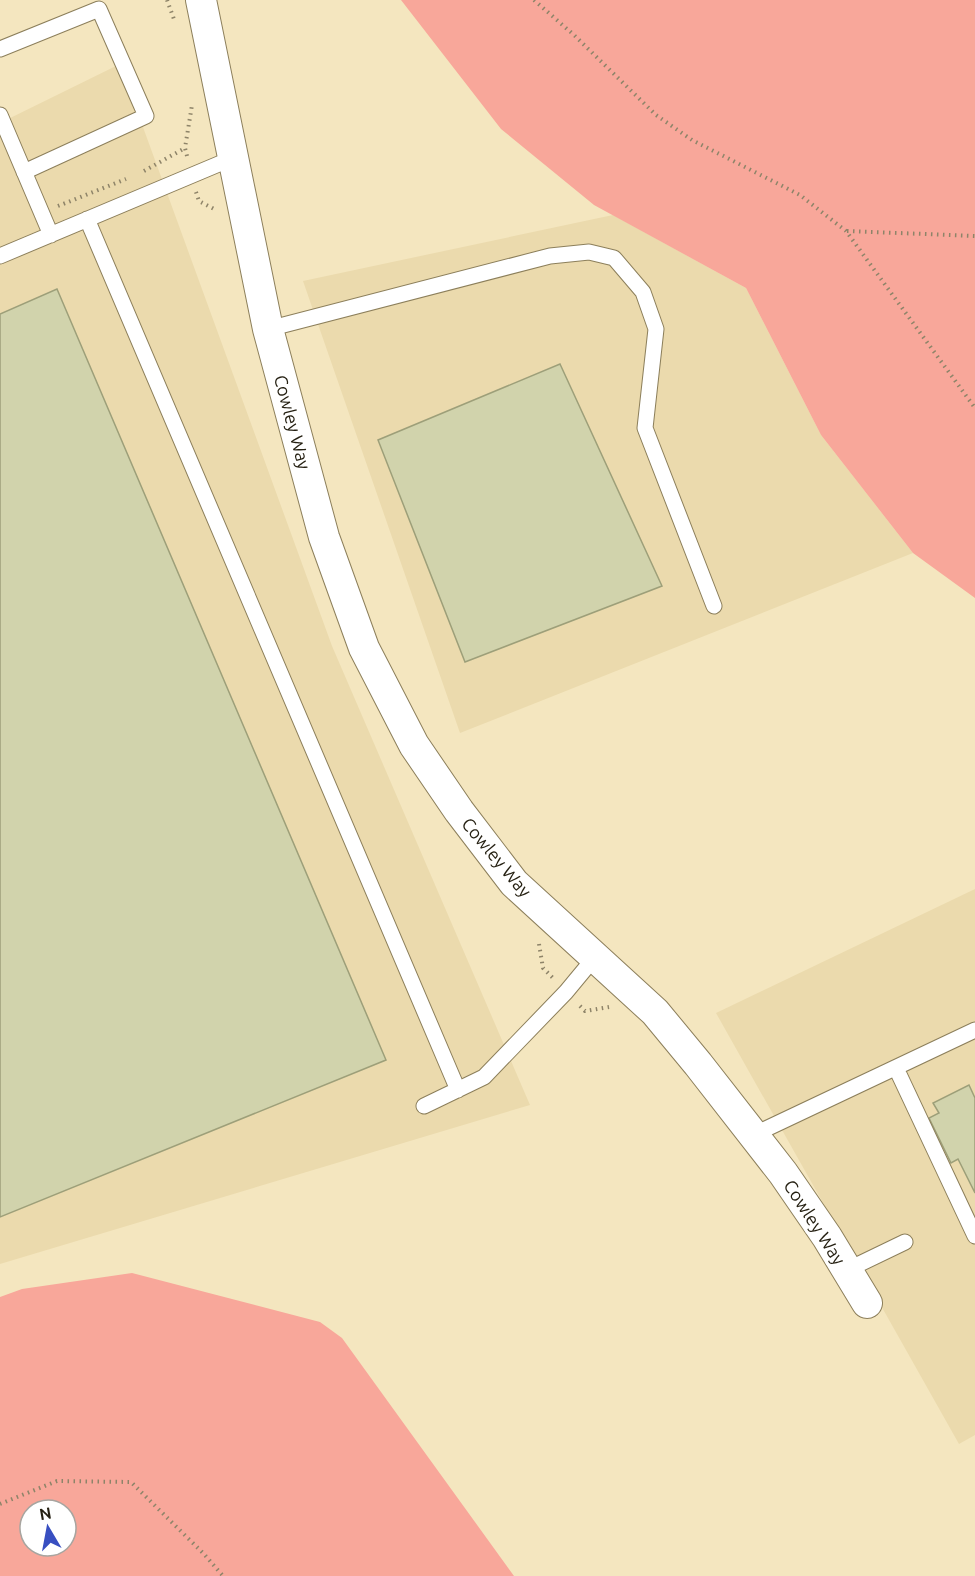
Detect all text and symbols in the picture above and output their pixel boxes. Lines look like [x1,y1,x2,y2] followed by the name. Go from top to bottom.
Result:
[271,372,315,472] street label: Cowley Way
[458,813,536,901] street label: Cowley Way
[780,1176,850,1268] street label: Cowley Way
[18,1498,78,1558] north arrow
[38,1503,53,1523] text: N

